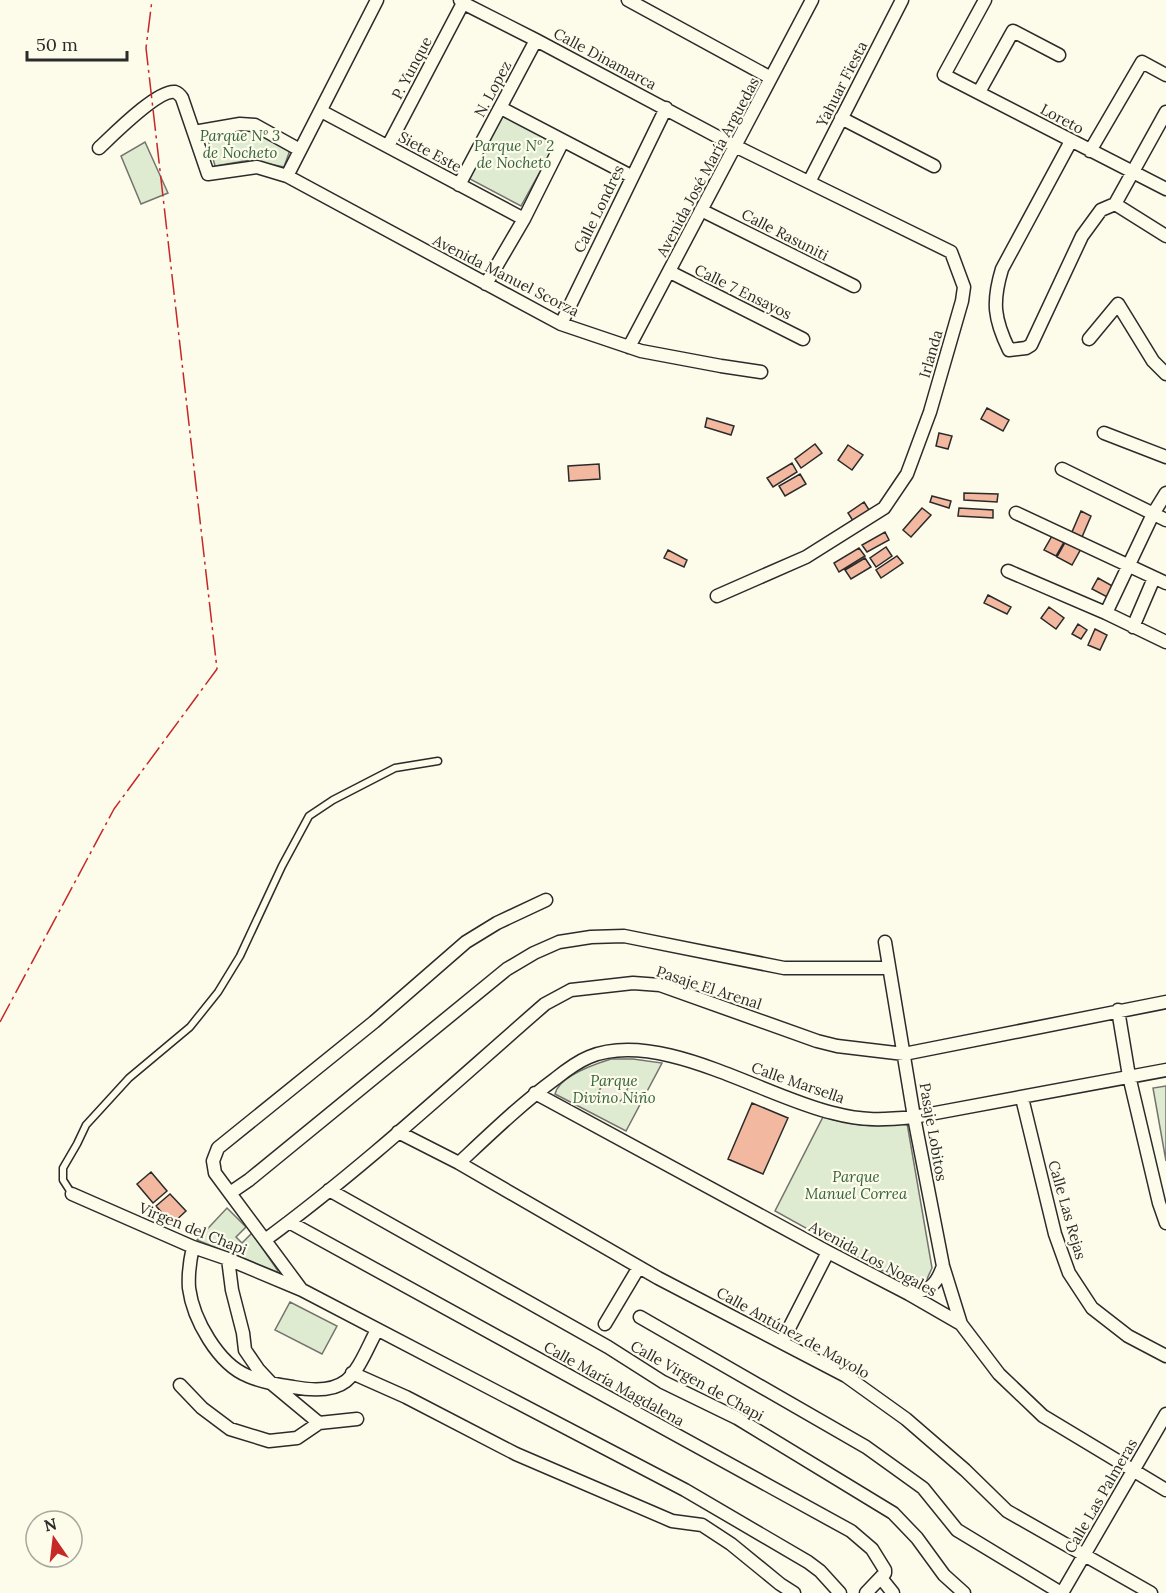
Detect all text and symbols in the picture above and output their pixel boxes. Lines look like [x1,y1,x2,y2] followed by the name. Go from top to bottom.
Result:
[550,23,660,94] street label: Calle Dinamarca
[27,24,128,62] scale bar
[36,33,78,56] text: 50 m
[387,33,436,102] street label: P. Yunque
[811,38,871,131] street label: Yahuar Fiesta
[470,57,515,120] street label: N. Lopez
[652,74,763,261] street label: Avenida José María Arguedas
[1037,99,1087,138] street label: Loreto
[200,126,280,162] park label: Parque Nº 3 de Nocheto
[395,127,465,176] street label: Siete Este
[474,136,554,172] park label: Parque Nº 2 de Nocheto
[569,162,628,256] street label: Calle Londres
[739,205,832,265] street label: Calle Rasuniti
[429,230,583,321] street label: Avenida Manuel Scorza
[692,260,795,323] street label: Calle 7 Ensayos
[915,327,946,380] street label: Irlanda
[654,962,764,1013] street label: Pasaje El Arenal
[749,1058,848,1107] street label: Calle Marsella
[573,1071,656,1107] park label: Parque Divino Niño
[915,1081,952,1183] street label: Pasaje Lobitos
[1044,1158,1091,1262] street label: Calle Las Rejas
[805,1167,908,1203] park label: Parque Manuel Correa
[135,1198,250,1259] street label: Virgen del Chapi
[805,1216,941,1300] street label: Avenida Los Nogales
[713,1283,873,1383] street label: Calle Antúnez de Mayolo
[627,1336,767,1425] street label: Calle Virgen de Chapi
[541,1337,688,1430] street label: Calle María Magdalena
[1060,1435,1141,1557] street label: Calle Las Palmeras
[24,1509,84,1569] north arrow
[42,1513,59,1536] text: N

